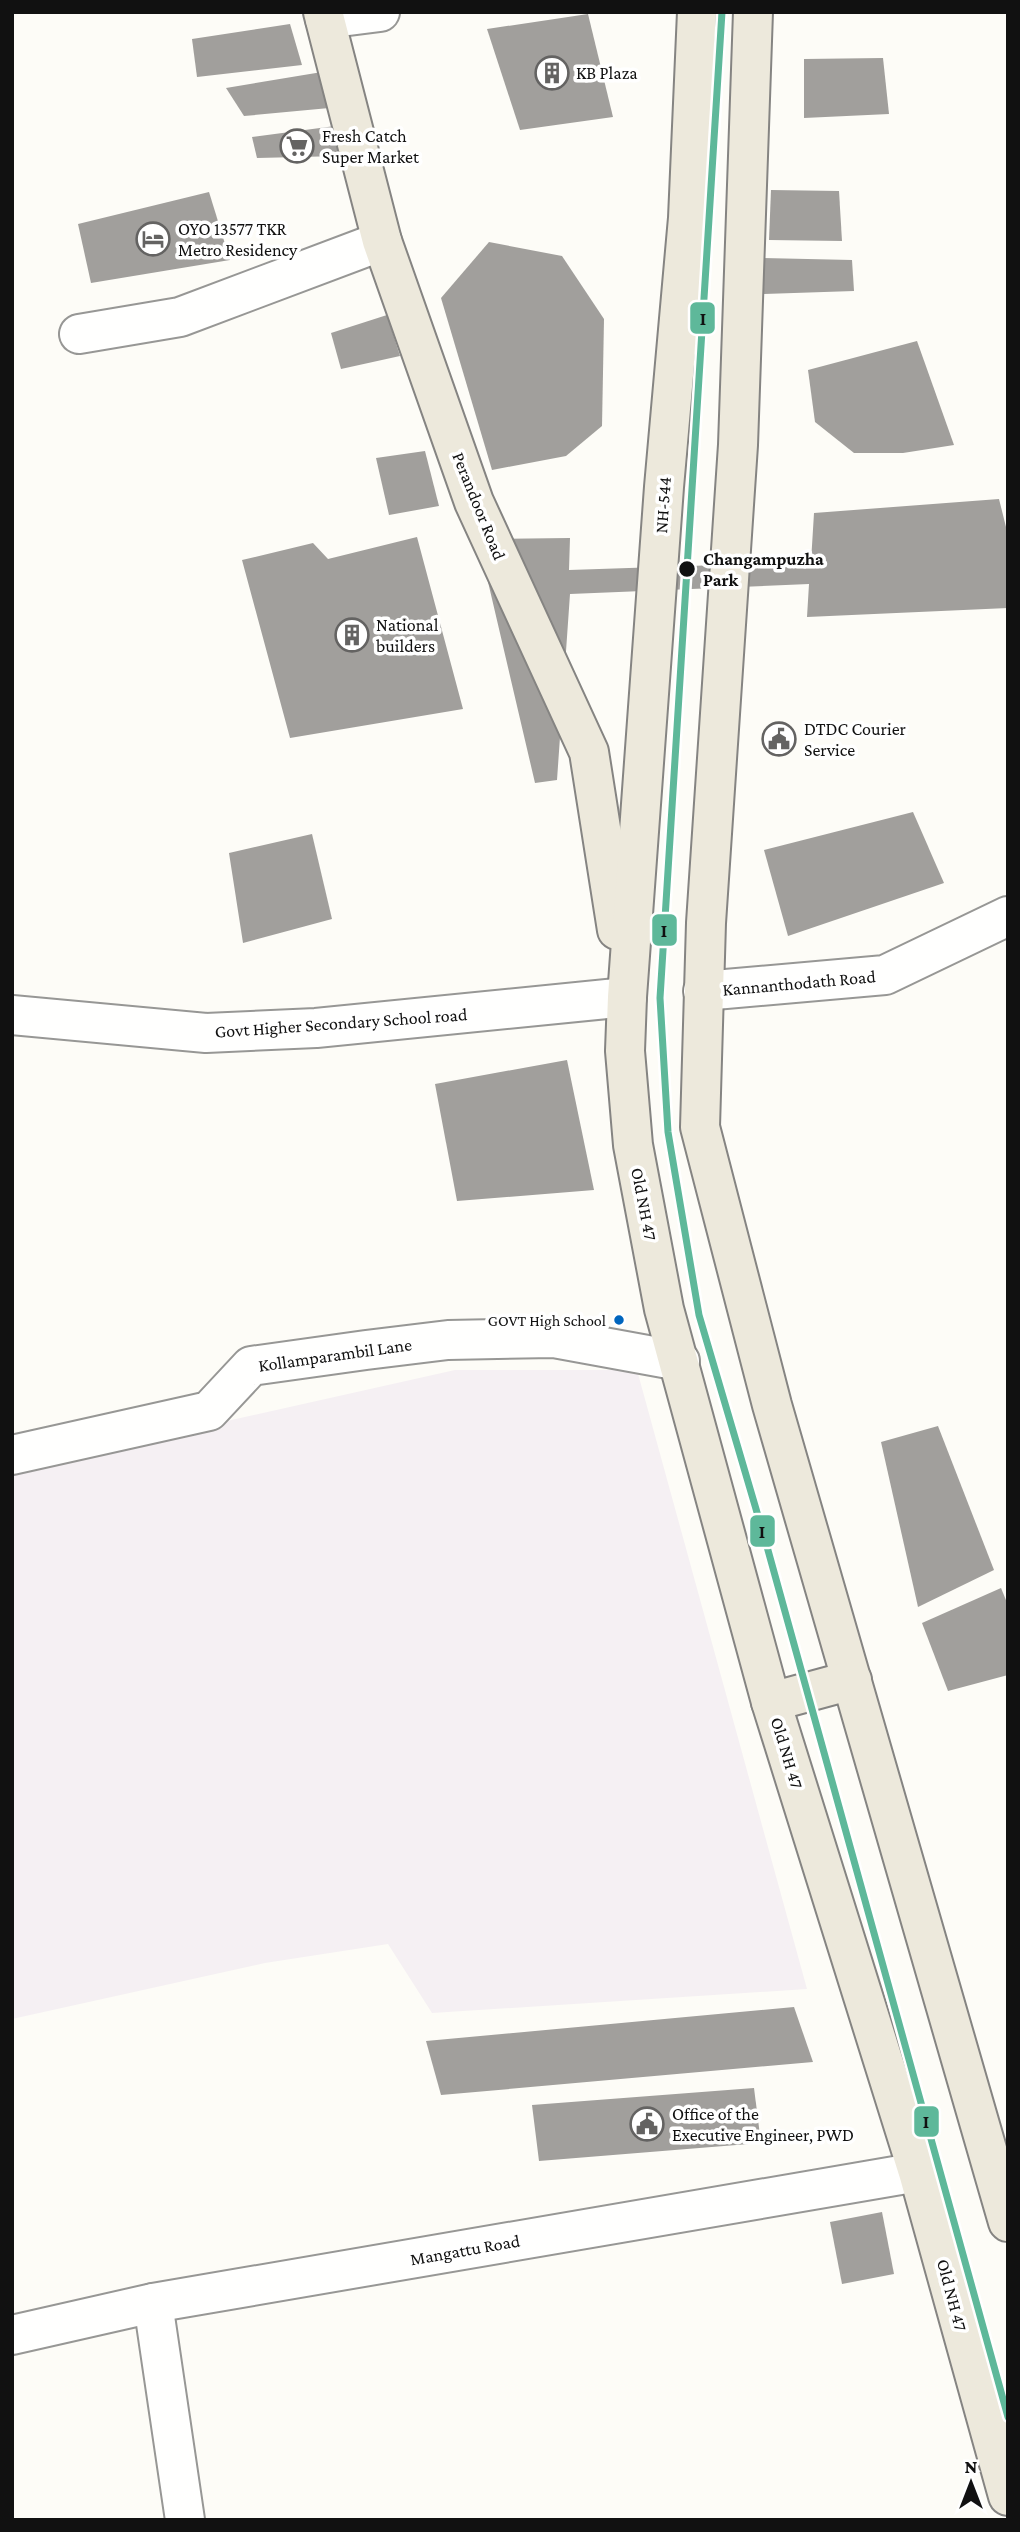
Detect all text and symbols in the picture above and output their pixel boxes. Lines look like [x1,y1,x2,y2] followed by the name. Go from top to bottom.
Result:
[533,54,571,92] building icon: KB Plaza
[576,63,638,83] place label: KB Plaza
[322,126,420,167] place label: Fresh Catch Super Market
[278,127,316,165] supermarket icon: Fresh Catch Super Market
[178,219,298,260] place label: OYO 13577 TKR Metro Residency
[134,220,172,258] hotel icon: OYO 13577 TKR Metro Residency
[689,301,716,335] line badge: I
[700,308,706,329] text: I
[448,449,510,563] street label: Perandoor Road
[651,476,675,534] street label: NH-544
[703,549,824,590] place label: Changampuzha Park
[677,559,697,579] marker: Changampuzha Park
[376,615,439,656] place label: National builders
[333,616,371,654] building icon: National builders
[804,719,907,760] place label: DTDC Courier Service
[760,720,798,758] public building icon: DTDC Courier Service
[651,913,678,947] line badge: I
[661,920,667,941] text: I
[722,966,877,1000] street label: Kannanthodath Road
[214,1004,468,1042] street label: Govt Higher Secondary School road
[627,1166,661,1242] street label: Old NH 47
[488,1312,606,1330] place label: GOVT High School
[612,1313,626,1327] marker: GOVT High School
[257,1334,413,1376] street label: Kollamparambil Lane
[749,1514,776,1548] line badge: I
[759,1521,765,1542] text: I
[767,1715,807,1791] street label: Old NH 47
[672,2104,854,2145] place label: Office of the Executive Engineer, PWD
[628,2105,666,2143] public building icon: Office of the Executive Engineer, PWD
[913,2105,940,2138] line badge: I
[923,2111,929,2132] text: I
[408,2230,522,2270] street label: Mangattu Road
[933,2257,971,2333] street label: Old NH 47
[936,2448,1006,2518] north arrow
[965,2456,978,2477] text: N

